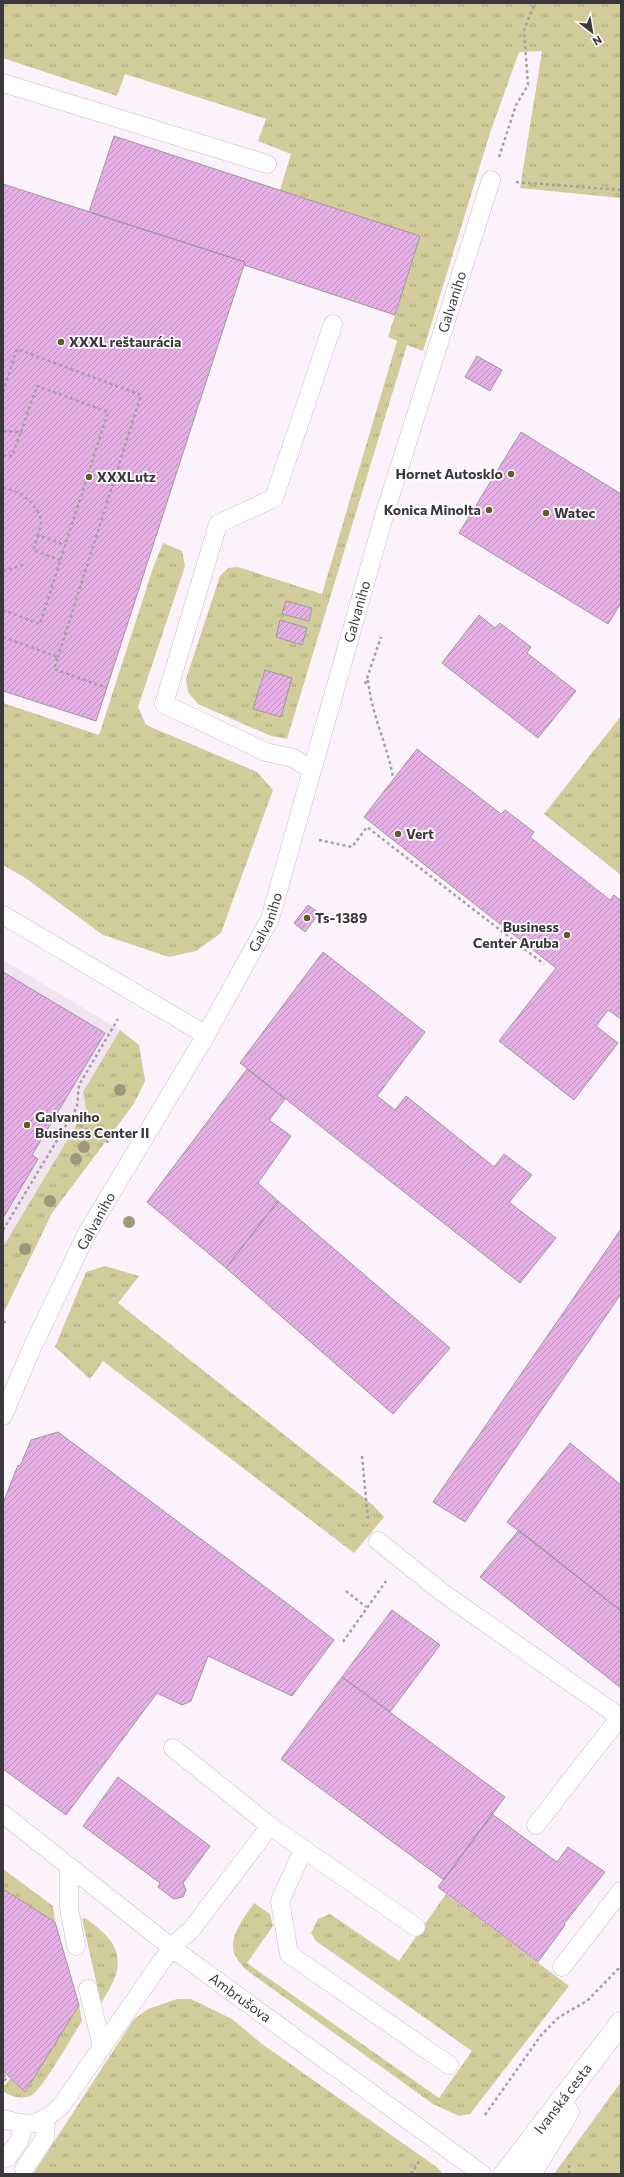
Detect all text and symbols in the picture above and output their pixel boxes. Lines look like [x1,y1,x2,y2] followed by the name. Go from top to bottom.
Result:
[572,12,612,52] north arrow
[591,33,604,49] text: N
[434,269,469,335] street label: Galvaniho
[69,333,181,350] place label: XXXL reštaurácia
[56,337,66,347] marker: XXXL reštaurácia
[396,465,503,482] place label: Hornet Autosklo
[97,468,156,485] place label: XXXLutz
[506,469,516,479] marker: Hornet Autosklo
[84,472,94,482] marker: XXXLutz
[384,501,481,518] place label: Konica Minolta
[554,504,595,521] place label: Watec
[484,505,494,515] marker: Konica Minolta
[541,508,551,518] marker: Watec
[340,579,373,644] street label: Galvaniho
[406,825,434,842] place label: Vert
[393,829,403,839] marker: Vert
[245,890,285,955] street label: Galvaniho
[315,909,368,926] place label: Ts-1389
[302,913,312,923] marker: Ts-1389
[473,918,559,951] place label: Business Center Aruba
[562,930,572,940] marker: Business Center Aruba
[35,1108,149,1141] place label: Galvaniho Business Center II
[22,1120,32,1130] marker: Galvaniho Business Center II
[73,1189,118,1253] street label: Galvaniho
[206,1969,275,2025] street label: Ambrušova
[530,2060,595,2137] street label: Ivanská cesta

